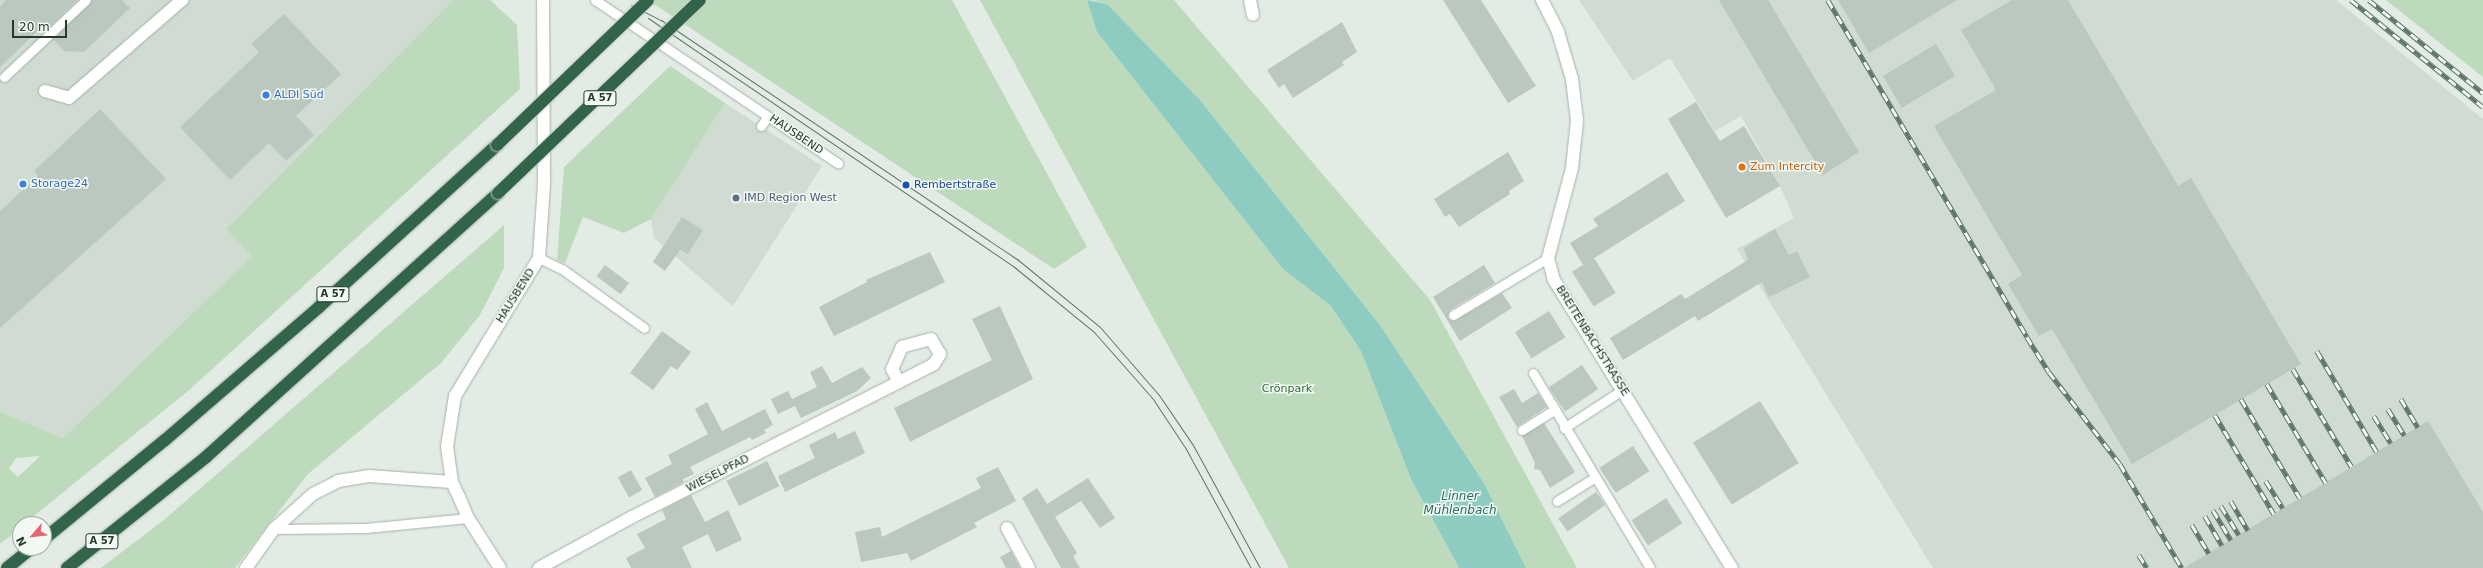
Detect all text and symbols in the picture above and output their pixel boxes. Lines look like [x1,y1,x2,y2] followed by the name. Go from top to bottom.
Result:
[14,12,69,38] scale bar
[19,20,50,34] text: 20 m
[274,88,324,102] place label: ALDI Süd
[261,90,271,100] marker: ALDI Süd
[583,90,617,106] road number: A 57
[767,112,825,158] street label: HAUSBEND
[1750,160,1824,174] place label: Zum Intercity
[1737,162,1747,172] marker: Zum Intercity
[31,177,88,191] place label: Storage24
[914,178,996,192] place label: Rembertstraße
[18,179,28,189] marker: Storage24
[901,180,911,190] marker: Rembertstraße
[744,191,837,205] place label: IMD Region West
[731,193,741,203] marker: IMD Region West
[494,266,538,326] street label: HAUSBEND
[1553,283,1631,399] street label: BREITENBACHSTRASSE
[316,286,350,302] road number: A 57
[1262,382,1312,396] park label: Crönpark
[684,452,752,496] street label: WIESELPFAD
[1423,490,1497,518] water label: Linner Mühlenbach
[12,516,52,556] north arrow
[85,533,119,549] road number: A 57
[14,534,30,549] text: N

